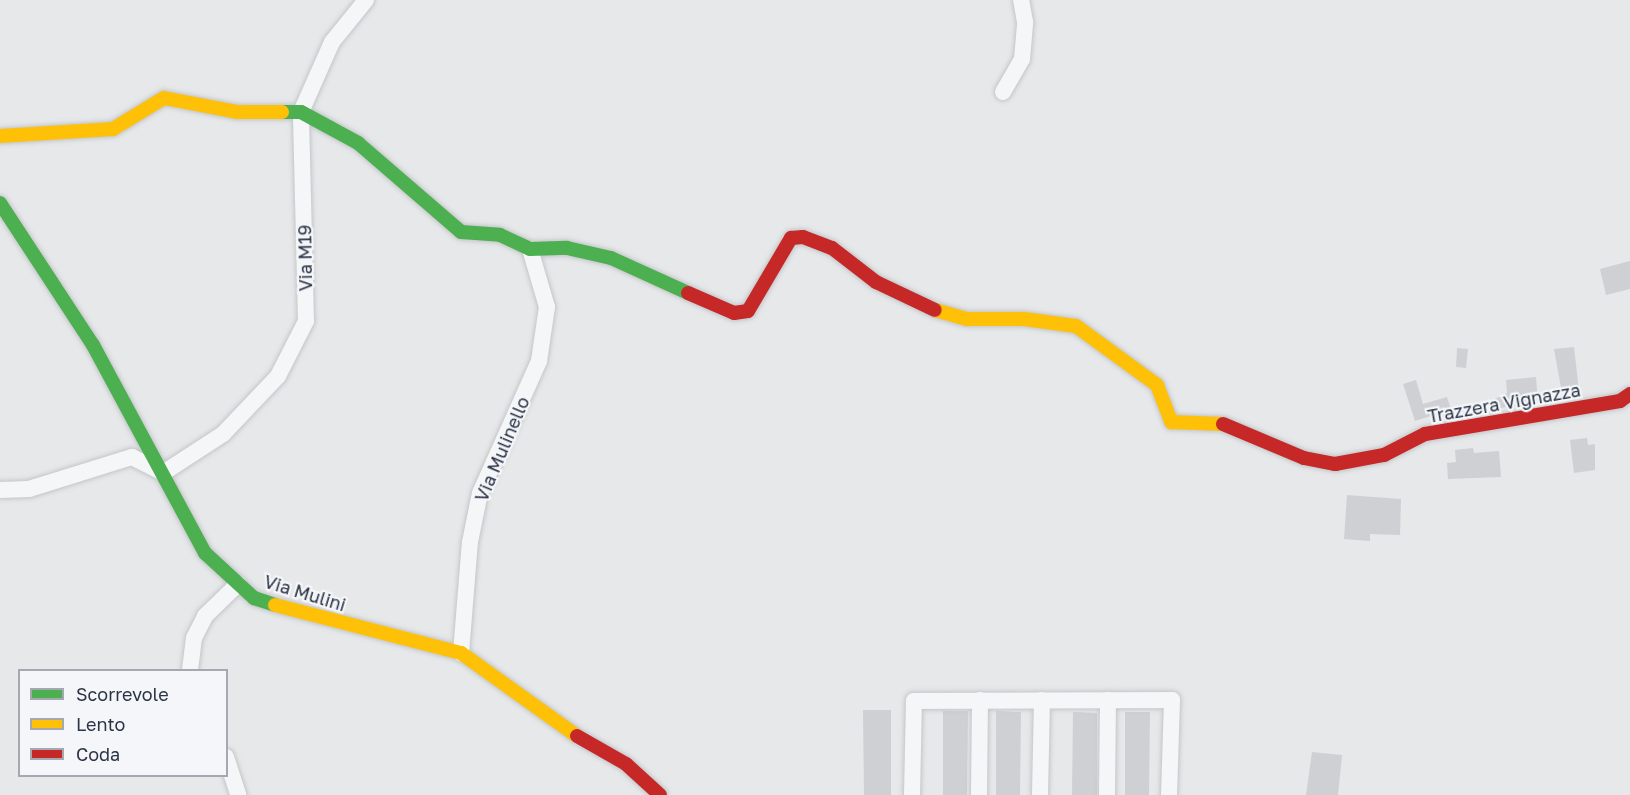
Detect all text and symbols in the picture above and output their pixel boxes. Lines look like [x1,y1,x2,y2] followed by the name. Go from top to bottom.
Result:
[294,224,316,292] street label: Via M19
[1426,379,1582,427] street label: Trazzera Vignazza
[470,393,534,505] street label: Via Mulinello
[261,570,349,616] street label: Via Mulini
[18,669,228,777] legend
[76,683,169,705] text: Scorrevole
[76,713,125,735] text: Lento
[76,743,120,765] text: Coda

